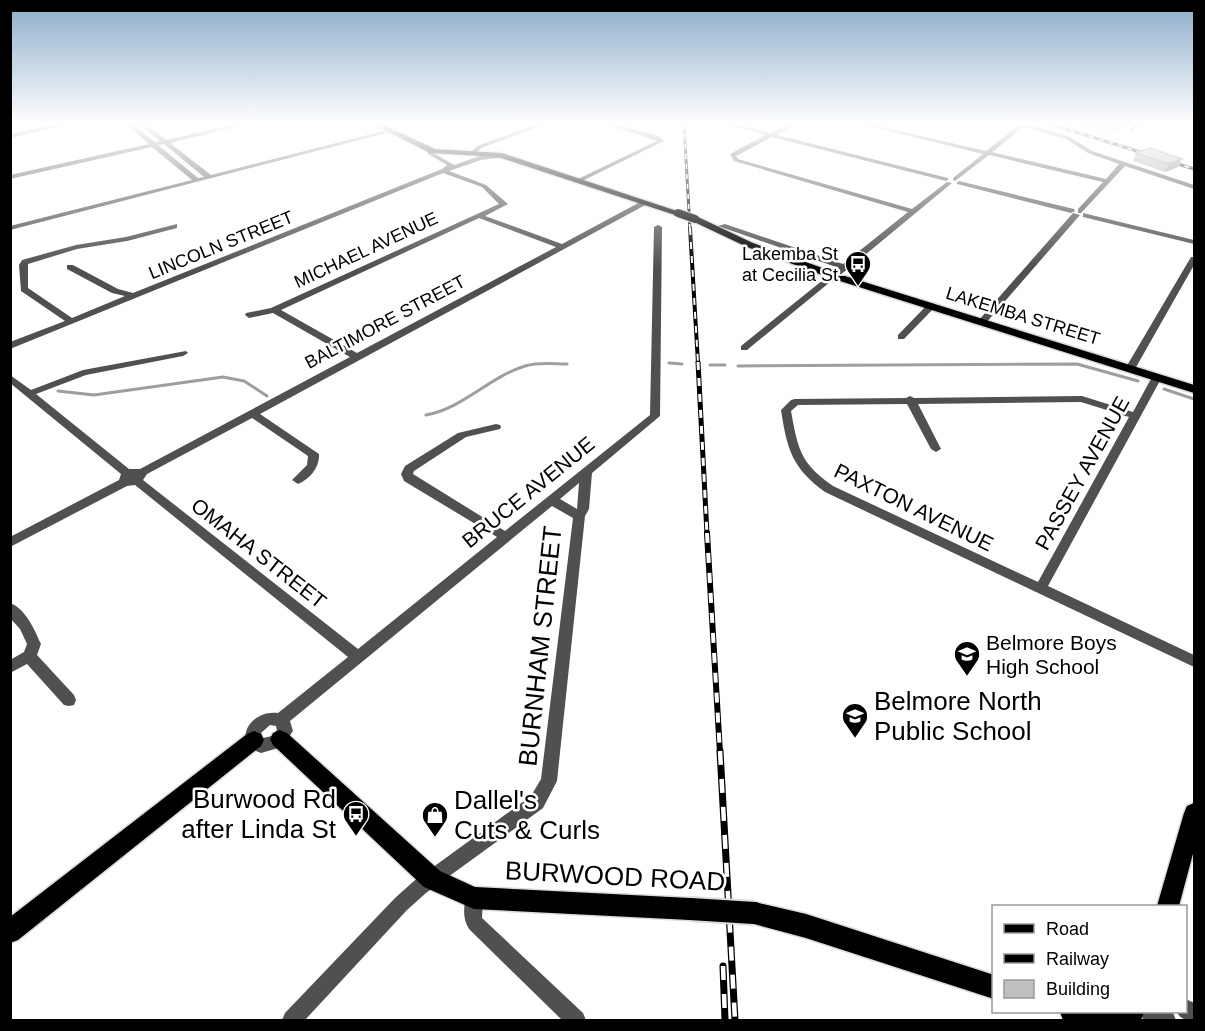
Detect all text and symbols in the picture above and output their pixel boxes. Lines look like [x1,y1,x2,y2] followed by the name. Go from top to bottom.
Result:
[146,207,296,283] street label: LINCOLN STREET
[291,208,441,292] street label: MICHAEL AVENUE
[742,244,838,285] place label: Lakemba St at Cecilia St
[843,249,873,287] bus stop icon: Lakemba St at Cecilia St
[301,271,469,373] street label: BALTIMORE STREET
[944,283,1102,349] street label: LAKEMBA STREET
[1030,392,1134,554] street label: PASSEY AVENUE
[457,432,599,552] street label: BRUCE AVENUE
[831,459,997,555] street label: PAXTON AVENUE
[187,493,331,613] street label: OMAHA STREET
[512,524,568,768] street label: BURNHAM STREET
[986,631,1117,678] place label: Belmore Boys High School
[952,639,982,677] school or university icon: Belmore Boys High School
[874,686,1042,746] place label: Belmore North Public School
[840,701,870,739] school or university icon: Belmore North Public School
[181,784,337,844] place label: Burwood Rd after Linda St
[454,785,600,845] place label: Dallel's Cuts & Curls
[341,799,371,837] bus stop icon: Burwood Rd after Linda St
[420,800,450,838] shop icon: Dallel's Cuts & Curls
[504,855,726,897] street label: BURWOOD ROAD
[992,905,1187,1013] legend
[1046,919,1089,939] text: Road
[1046,949,1109,969] text: Railway
[1046,979,1110,999] text: Building

